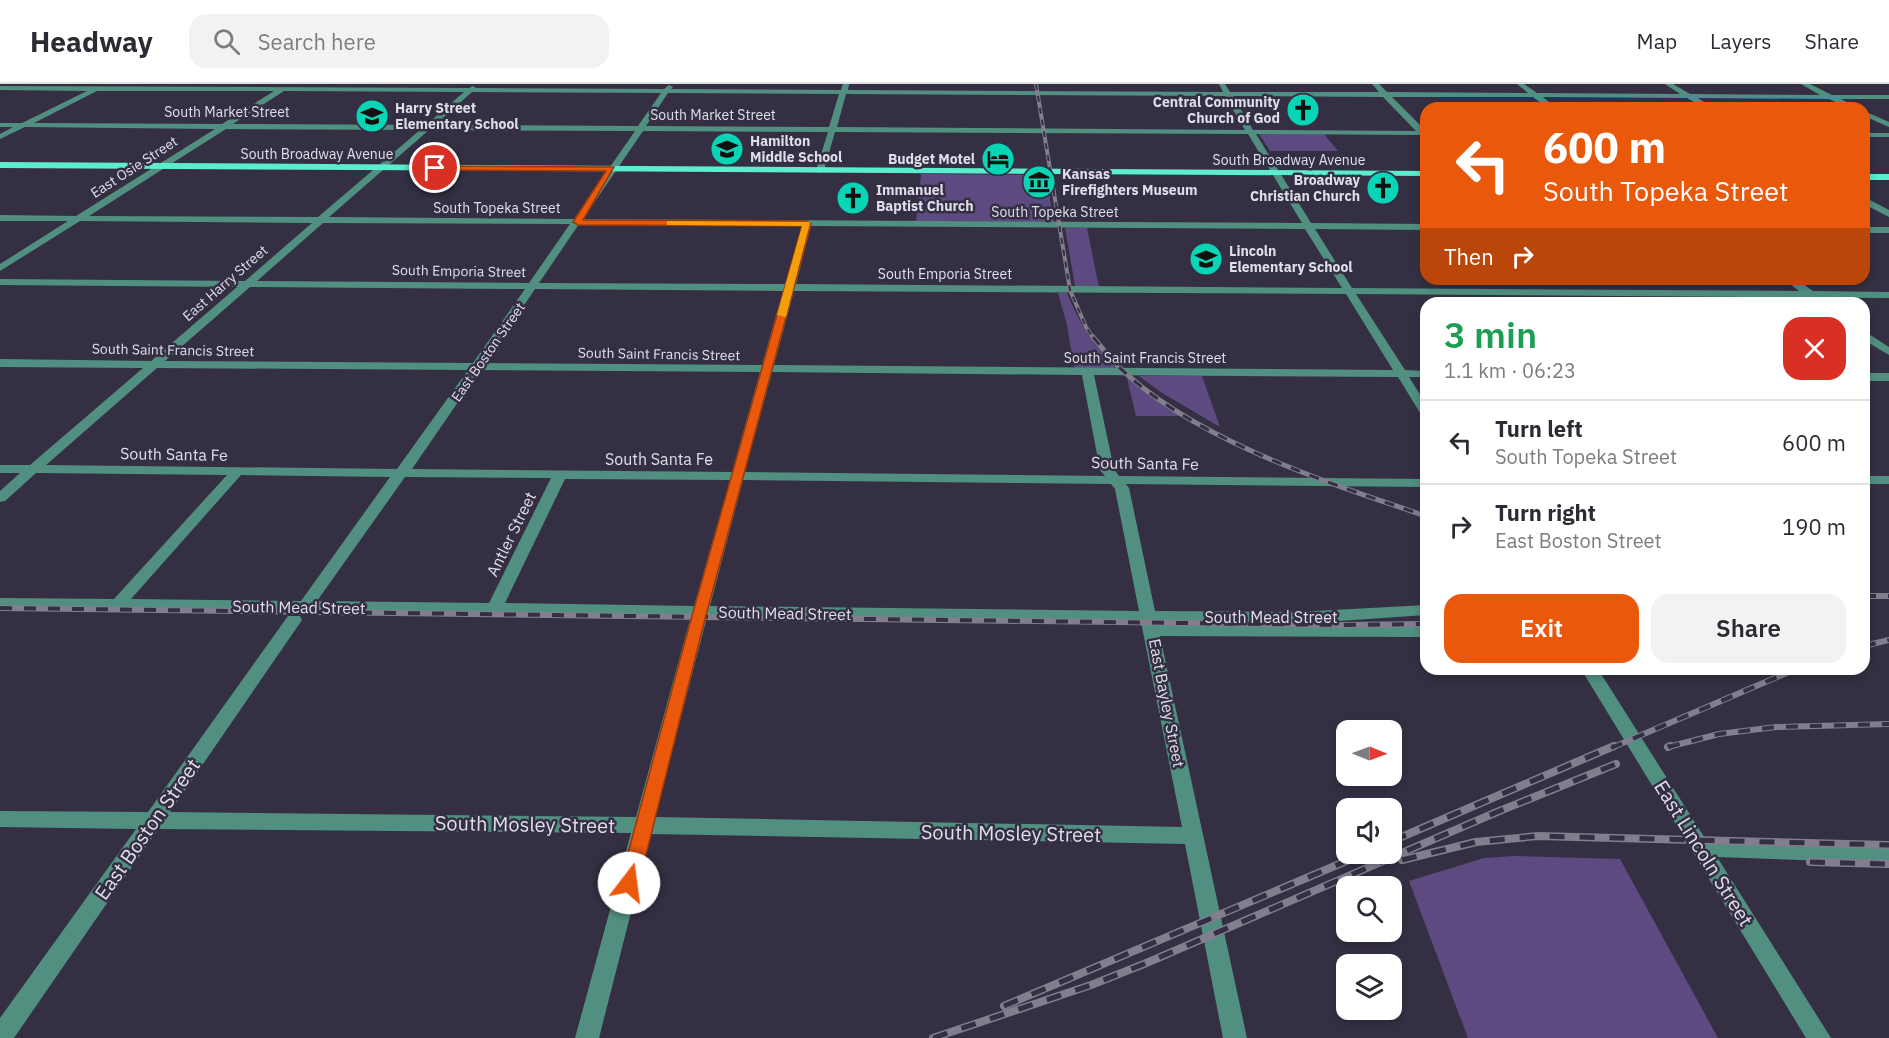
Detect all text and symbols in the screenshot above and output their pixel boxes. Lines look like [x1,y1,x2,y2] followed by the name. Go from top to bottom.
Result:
[189,14,609,68] search box
[30,23,153,60] text: Headway
[210,25,243,58] icon: search
[258,27,376,56] text: Search here
[1637,27,1677,55] text: Map
[1710,27,1772,55] text: Layers
[1805,27,1859,55] text: Share
[1285,92,1321,128] church icon: Central Community Church of God
[1153,93,1281,127] place label: Central Community Church of God
[354,98,390,134] school or university icon: Harry Street Elementary School
[395,99,519,133] place label: Harry Street Elementary School
[164,103,290,121] street label: South Market Street
[650,106,776,124] street label: South Market Street
[1543,120,1666,175] text: 600 m
[1444,126,1522,204] icon: left
[709,131,745,167] school or university icon: Hamilton Middle School
[87,132,181,202] street label: East Osie Street
[750,132,842,166] place label: Hamilton Middle School
[980,141,1016,177] hotel icon: Budget Motel
[409,142,460,193] pin
[241,145,394,163] street label: South Broadway Avenue
[888,150,975,168] place label: Budget Motel
[418,151,451,184] icon: arrive
[1213,151,1366,169] street label: South Broadway Avenue
[1021,164,1057,200] museum icon: Kansas Firefighters Museum
[1062,165,1198,199] place label: Kansas Firefighters Museum
[1365,170,1401,206] church icon: Broadway Christian Church
[1250,171,1361,205] place label: Broadway Christian Church
[1543,173,1789,208] text: South Topeka Street
[835,180,871,216] church icon: Immanuel Baptist Church
[876,181,974,215] place label: Immanuel Baptist Church
[433,199,561,217] street label: South Topeka Street
[991,203,1119,221] street label: South Topeka Street
[1506,240,1539,273] icon: right
[179,241,271,325] street label: East Harry Street
[1188,241,1224,277] school or university icon: Lincoln Elementary School
[1229,242,1353,276] place label: Lincoln Elementary School
[1444,242,1494,271] text: Then
[392,261,526,281] street label: South Emporia Street
[878,265,1012,283] street label: South Emporia Street
[447,299,529,405] street label: East Boston Street
[1444,311,1537,358] text: 3 min
[1783,317,1846,380] button: close
[92,340,254,360] street label: South Saint Francis Street
[578,344,740,364] street label: South Saint Francis Street
[1064,349,1226,367] street label: South Saint Francis Street
[1444,357,1576,384] text: 1.1 km · 06:23
[1495,414,1583,443] text: Turn left
[1444,426,1477,459] icon: left
[1782,428,1846,457] text: 600 m
[120,443,228,465] street label: South Santa Fe
[1495,443,1677,470] text: South Topeka Street
[605,449,713,469] street label: South Santa Fe
[1091,452,1199,474] street label: South Santa Fe
[482,488,540,580] street label: Antler Street
[1495,498,1596,527] text: Turn right
[1444,510,1477,543] icon: right
[1782,512,1846,541] text: 190 m
[1495,527,1662,554] text: East Boston Street
[1444,594,1639,663] button: Exit
[1651,594,1846,663] button: Share
[232,596,366,618] street label: South Mead Street
[718,602,852,624] street label: South Mead Street
[1204,607,1338,627] street label: South Mead Street
[1145,637,1189,769] street label: East Bayley Street
[1336,720,1402,786] north arrow
[1336,720,1402,1020] map controls
[88,753,206,905] street label: East Boston Street
[1648,775,1760,931] street label: East Lincoln Street
[1336,798,1402,864] button: sound
[435,809,615,839] street label: South Mosley Street
[921,818,1101,848] street label: South Mosley Street
[597,851,661,915] position arrow
[1336,876,1402,942] button: search
[1336,954,1402,1020] button: layers

